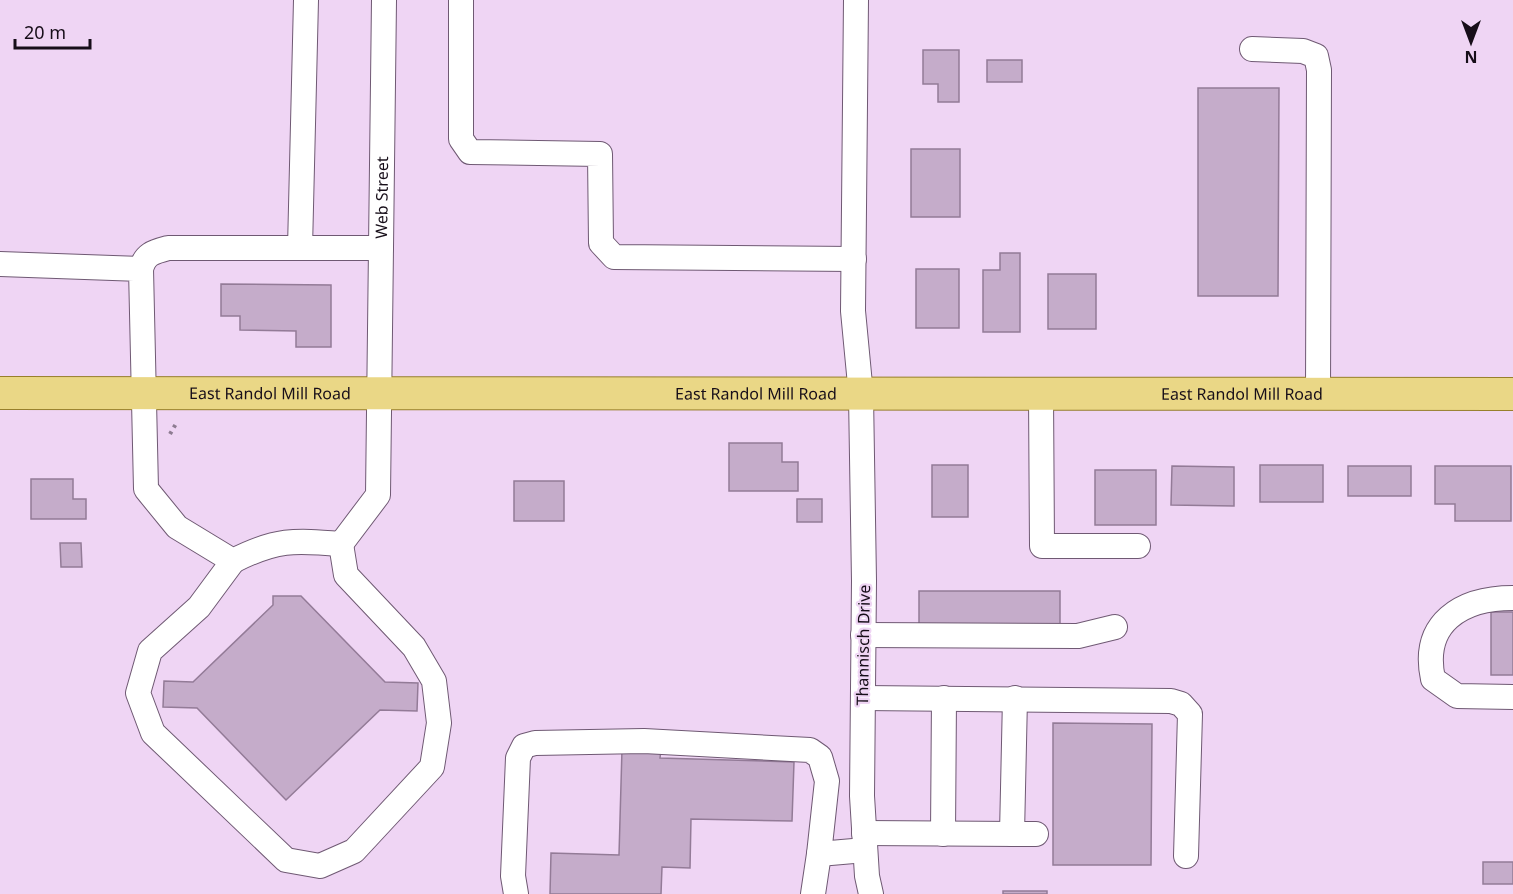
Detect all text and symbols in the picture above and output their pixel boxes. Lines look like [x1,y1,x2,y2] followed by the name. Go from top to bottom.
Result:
[15,12,90,50] scale bar
[1441,12,1501,72] north arrow
[24,20,66,44] text: 20 m
[1464,46,1478,68] text: N
[370,156,393,239] street label: Web Street
[189,382,351,404] street label: East Randol Mill Road
[675,382,837,405] street label: East Randol Mill Road
[1161,383,1323,405] street label: East Randol Mill Road
[851,585,875,705] street label: Thannisch Drive

